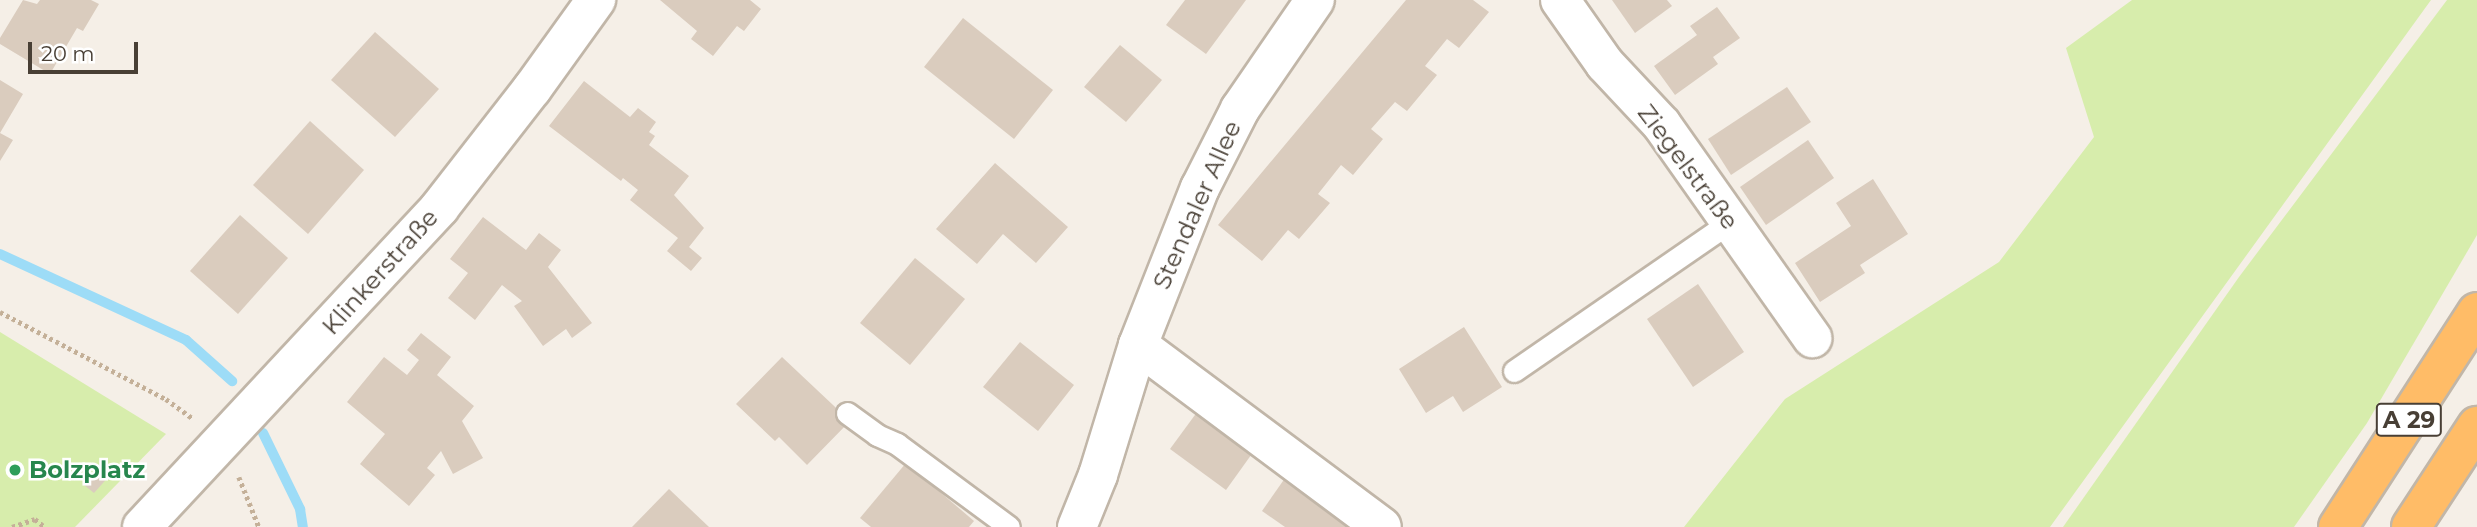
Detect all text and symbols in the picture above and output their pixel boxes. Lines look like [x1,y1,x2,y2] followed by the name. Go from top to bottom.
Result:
[32,28,142,72] scale bar
[41,41,95,66] text: 20 m
[1632,99,1744,235] street label: Ziegelstraße
[1147,116,1247,294] street label: Stendaler Allee
[316,203,444,341] street label: Klinkerstraße
[2376,400,2442,440] road number: A 29
[29,456,145,484] place label: Bolzplatz
[7,462,23,478] marker: Bolzplatz

